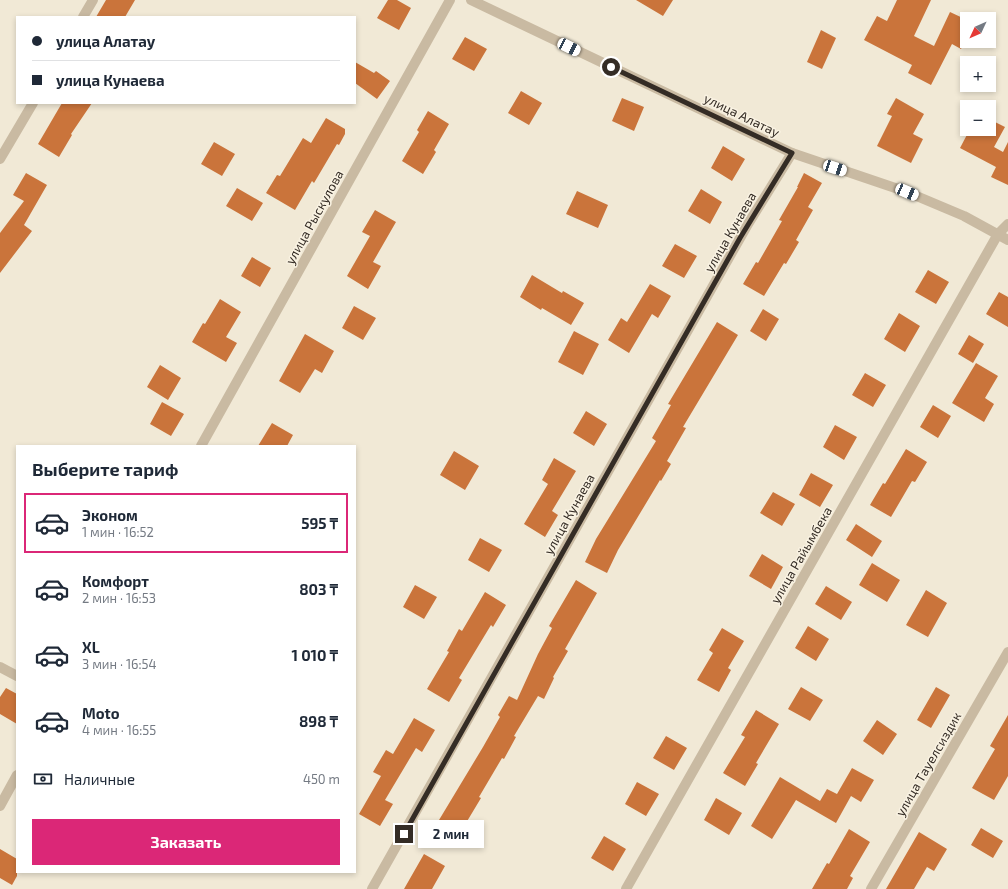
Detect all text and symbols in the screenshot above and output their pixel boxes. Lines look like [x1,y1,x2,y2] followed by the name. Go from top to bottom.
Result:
[960,12,996,48] north arrow
[960,12,996,136] map controls
[56,32,155,50] text: улица Алатау
[556,36,582,58] car
[960,56,996,92] button: +
[602,58,620,76] route start
[56,71,165,89] text: улица Кунаева
[702,90,783,140] street label: улица Алатау
[960,100,996,136] button: −
[822,159,848,177] car
[282,167,346,267] street label: улица Рыскулова
[894,182,920,202] car
[701,189,759,275] street label: улица Кунаева
[32,458,178,480] text: Выберите тариф
[540,471,598,557] street label: улица Кунаева
[767,504,835,606] street label: улица Райымбека
[34,505,70,541] icon: car
[82,506,138,524] text: Эконом
[301,514,338,532] text: 595 ₸
[82,524,154,540] text: 1 мин · 16:52
[34,571,70,607] icon: car
[82,572,149,590] text: Комфорт
[299,580,338,598] text: 803 ₸
[82,590,156,606] text: 2 мин · 16:53
[34,637,70,673] icon: car
[82,638,100,656] text: XL
[291,646,338,664] text: 1 010 ₸
[82,656,157,672] text: 3 мин · 16:54
[34,703,70,739] icon: car
[82,704,120,722] text: Moto
[892,709,964,819] street label: улица Тауелсиздик
[299,712,338,730] text: 898 ₸
[82,722,156,738] text: 4 мин · 16:55
[32,768,54,790] icon: cash
[64,770,135,788] text: Наличные
[303,771,340,787] text: 450 m
[32,819,340,865] button: Заказать
[418,820,484,848] callout: 2 мин
[395,825,413,843] route end
[433,826,469,842] text: 2 мин

